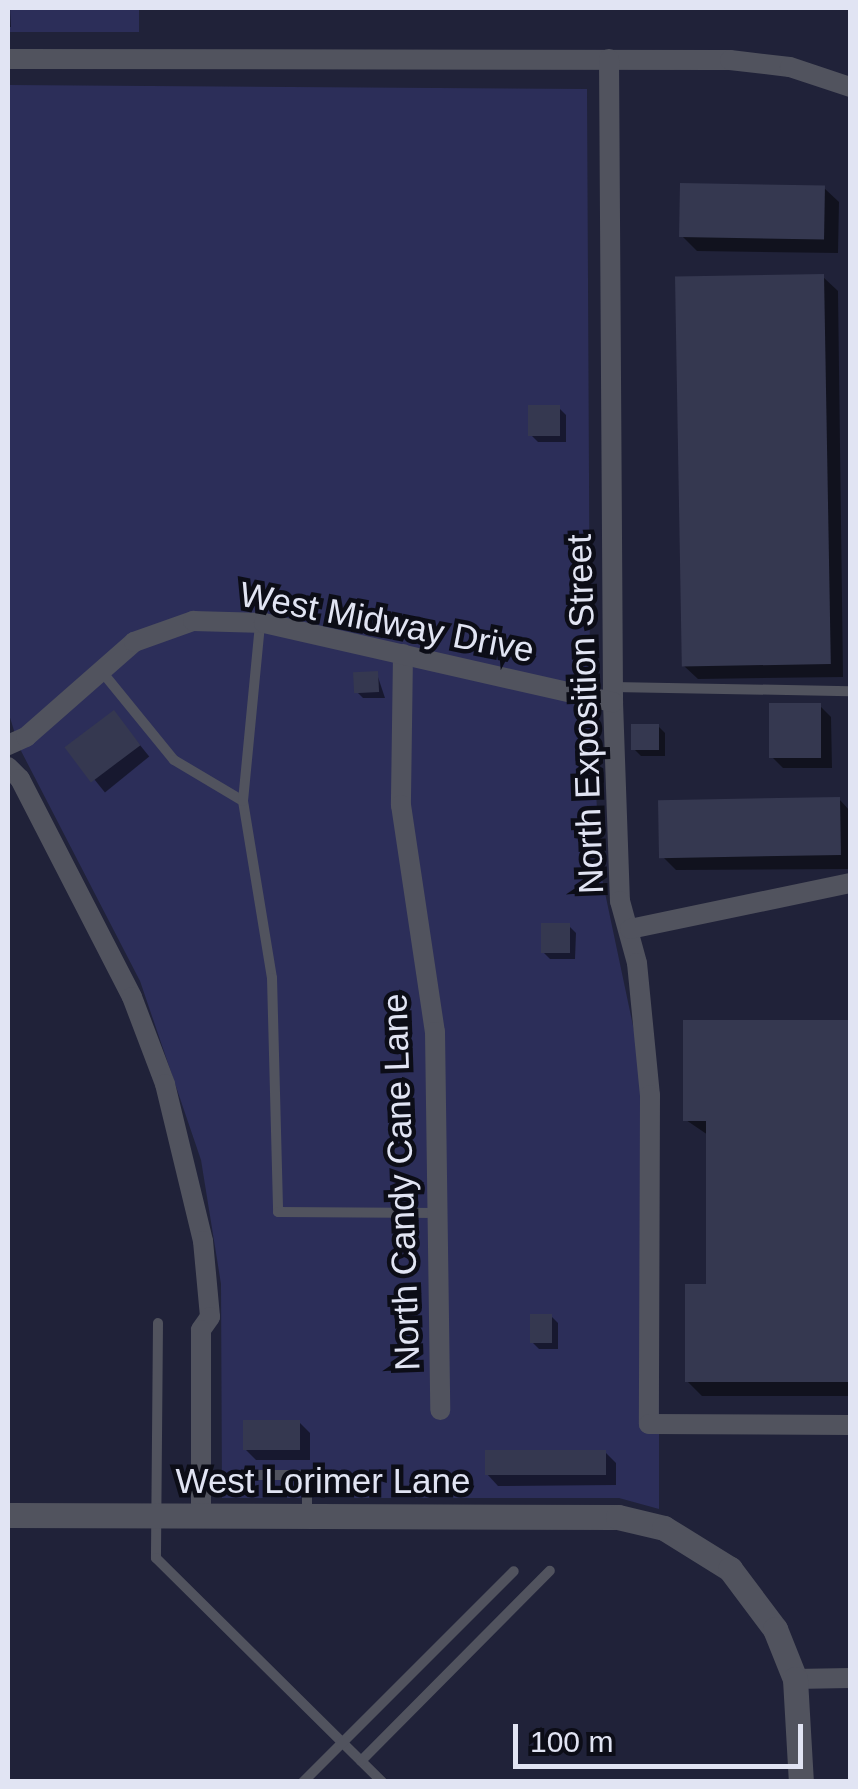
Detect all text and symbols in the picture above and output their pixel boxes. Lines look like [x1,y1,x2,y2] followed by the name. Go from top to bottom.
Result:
[558,533,612,895] street label: North Exposition Street
[236,573,538,671] street label: West Midway Drive
[373,993,429,1371] street label: North Candy Cane Lane
[175,1460,471,1502] street label: West Lorimer Lane
[518,1704,808,1766] scale bar
[530,1725,613,1758] text: 100 m

